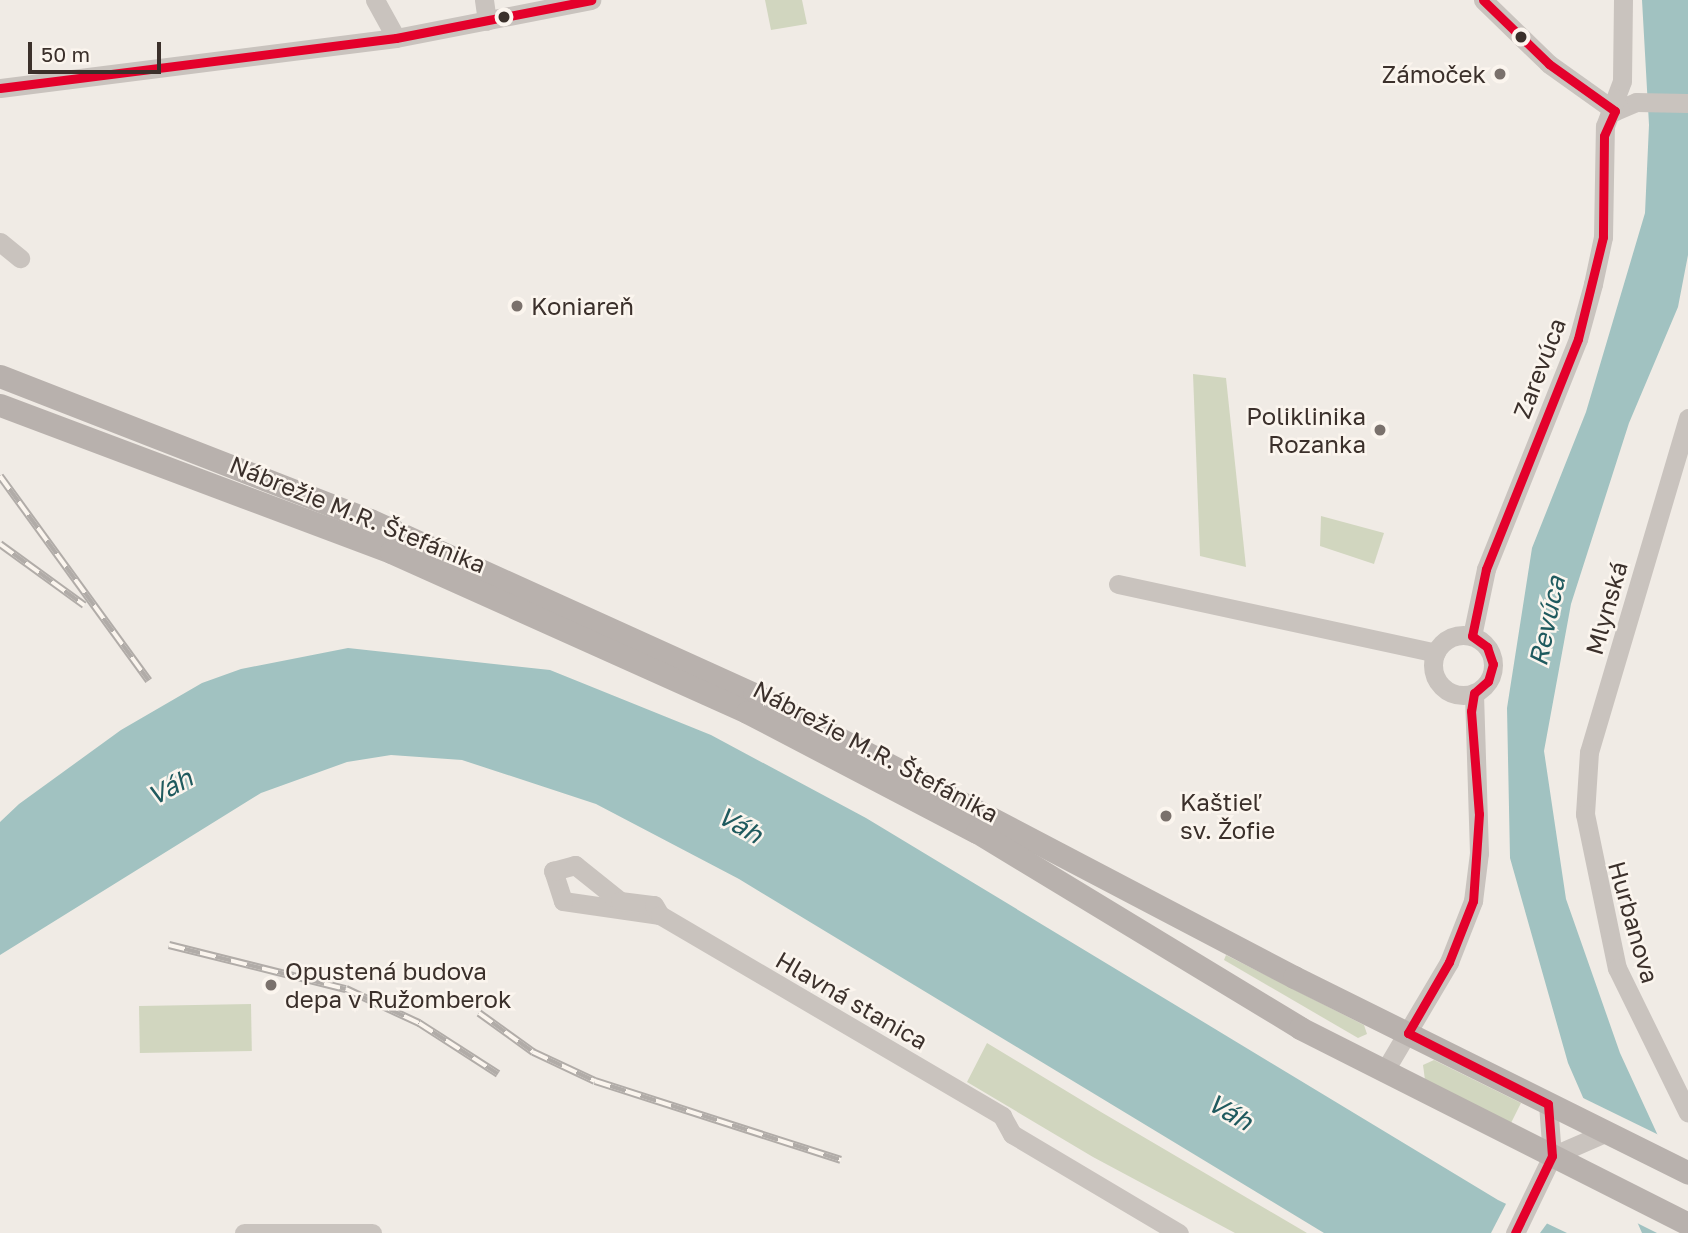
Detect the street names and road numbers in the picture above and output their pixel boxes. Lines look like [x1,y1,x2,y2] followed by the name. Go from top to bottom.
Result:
[1507,314,1571,422] street label: Zarevúca
[226,449,490,579] street label: Nábrežie M.R. Štefánika
[1579,558,1633,658] street label: Mlynská
[748,674,1004,828] street label: Nábrežie M.R. Štefánika
[1603,858,1665,986] street label: Hurbanova
[771,945,933,1055] street label: Hlavná stanica

